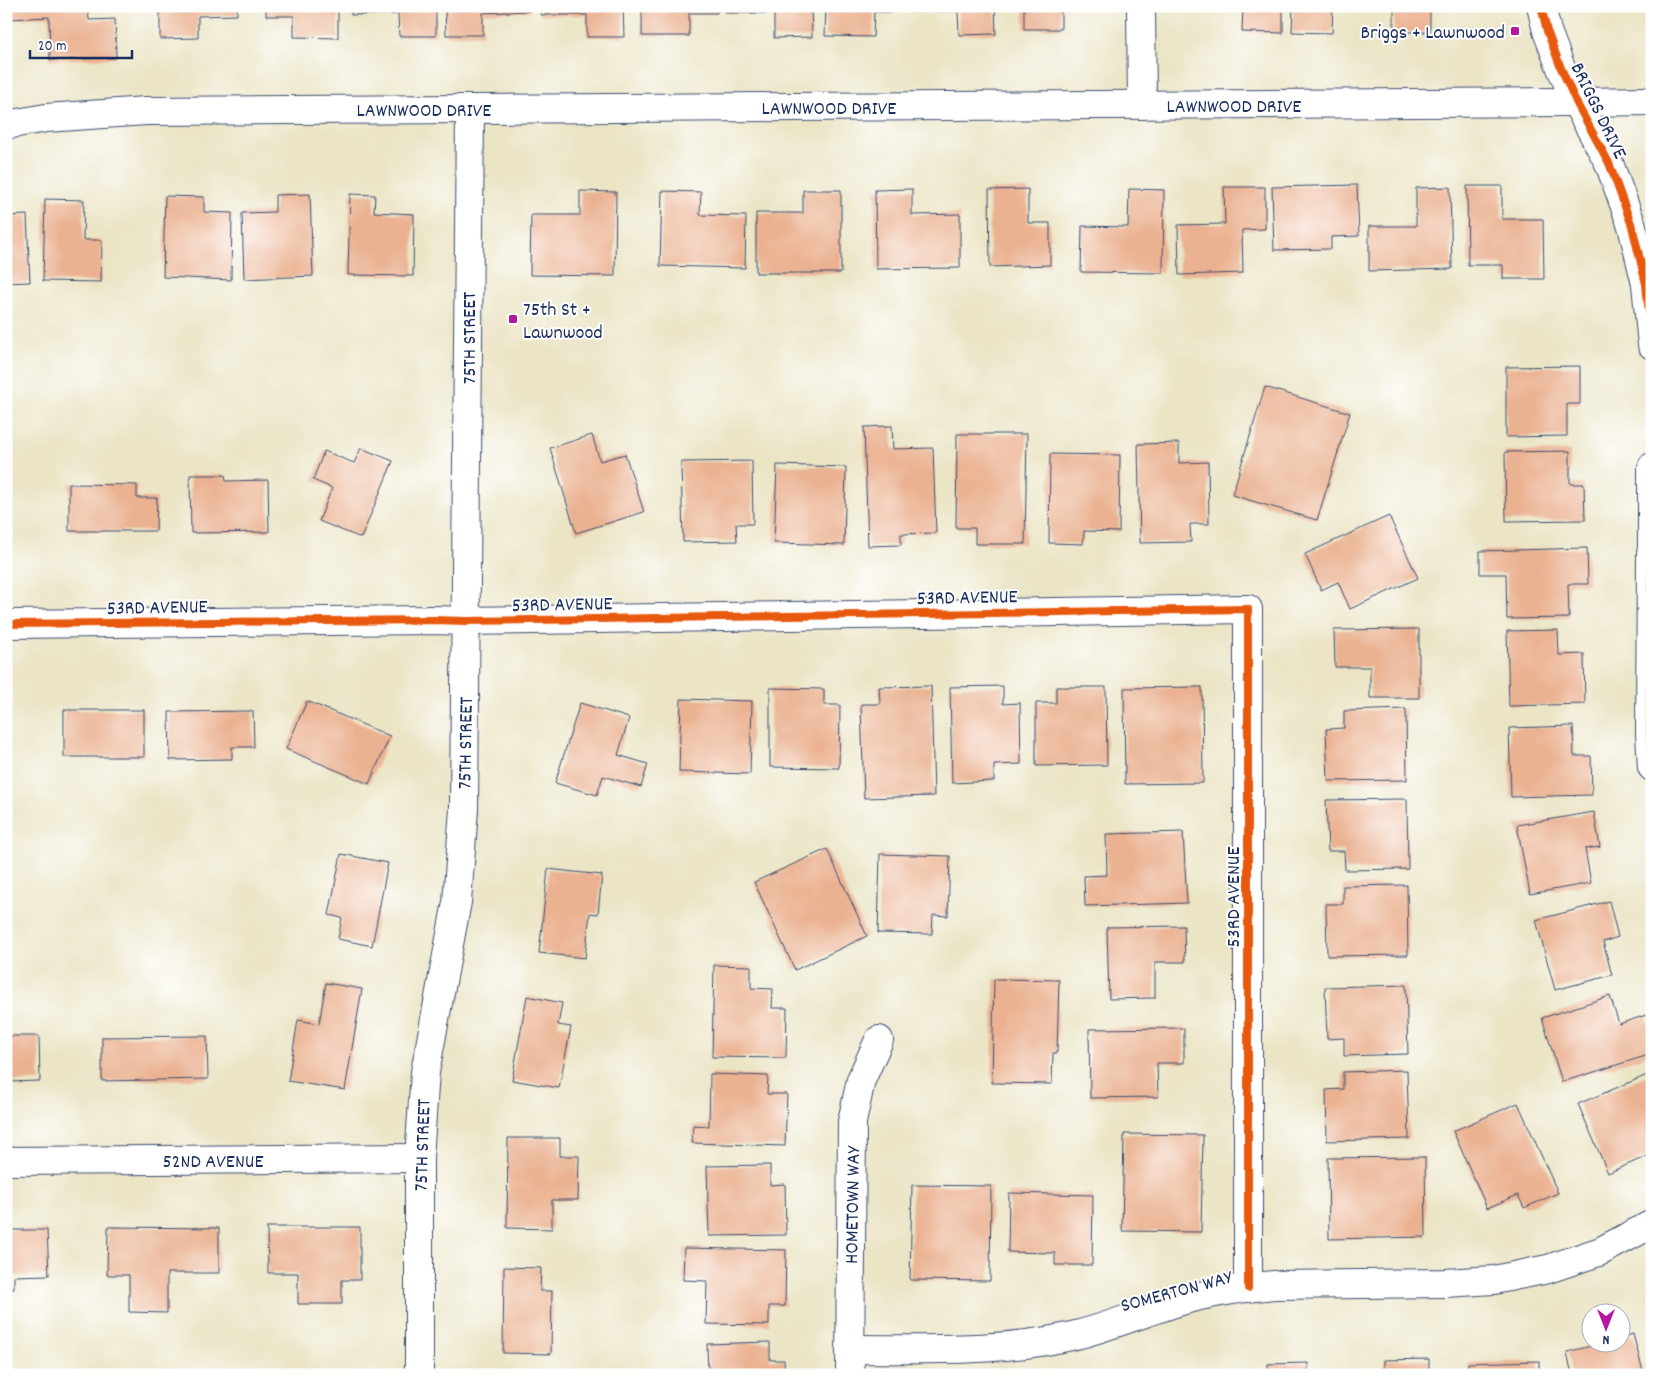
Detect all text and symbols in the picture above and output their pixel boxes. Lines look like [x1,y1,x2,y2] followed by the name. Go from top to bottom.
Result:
[1361,20,1505,48] place label: Briggs + Lawnwood
[1509,25,1521,37] marker: Briggs + Lawnwood
[30,28,132,60] scale bar
[38,36,66,58] text: 20 m
[1562,58,1633,164] street label: BRIGGS DRIVE
[1167,94,1301,122] street label: LAWNWOOD DRIVE
[762,96,896,124] street label: LAWNWOOD DRIVE
[357,98,491,126] street label: LAWNWOOD DRIVE
[457,292,485,384] street label: 75TH STREET
[523,297,603,348] place label: 75th St + Lawnwood
[507,313,519,325] marker: 75th St + Lawnwood
[916,584,1018,614] street label: 53RD AVENUE
[511,591,613,621] street label: 53RD AVENUE
[106,594,208,624] street label: 53RD AVENUE
[452,697,482,790] street label: 75TH STREET
[1221,847,1249,948] street label: 53RD AVENUE
[408,1098,440,1192] street label: 75TH STREET
[839,1145,869,1264] street label: HOMETOWN WAY
[163,1149,264,1177] street label: 52ND AVENUE
[1118,1264,1236,1321] street label: SOMERTON WAY
[1580,1304,1630,1354] north arrow
[1602,1329,1609,1349] text: N

